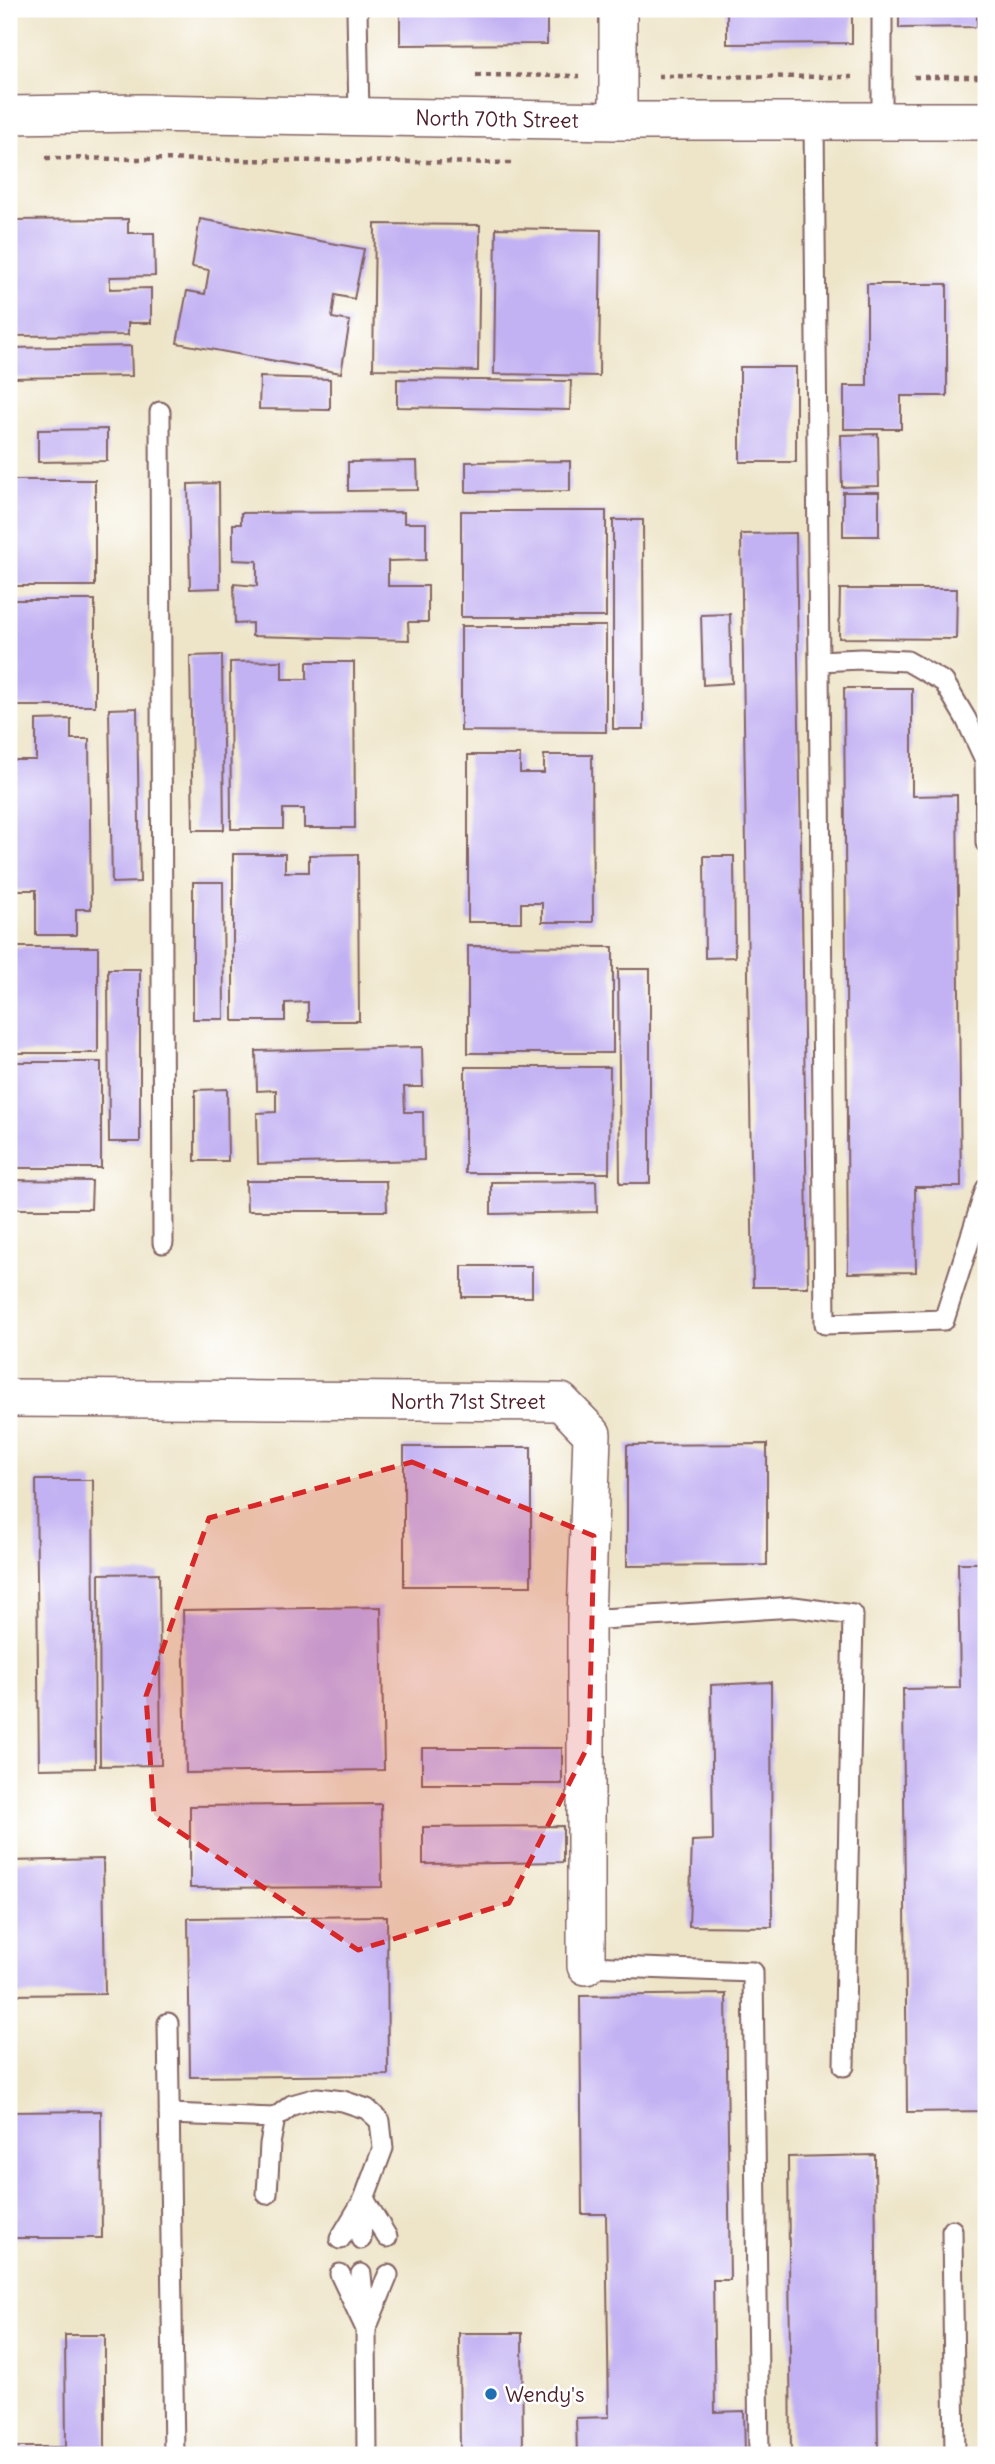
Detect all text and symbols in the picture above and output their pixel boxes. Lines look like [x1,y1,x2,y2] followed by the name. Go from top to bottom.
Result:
[415,104,579,134] street label: North 70th Street
[390,1388,546,1415] street label: North 71st Street
[505,2381,585,2408] place label: Wendy's
[483,2386,499,2402] marker: Wendy's

